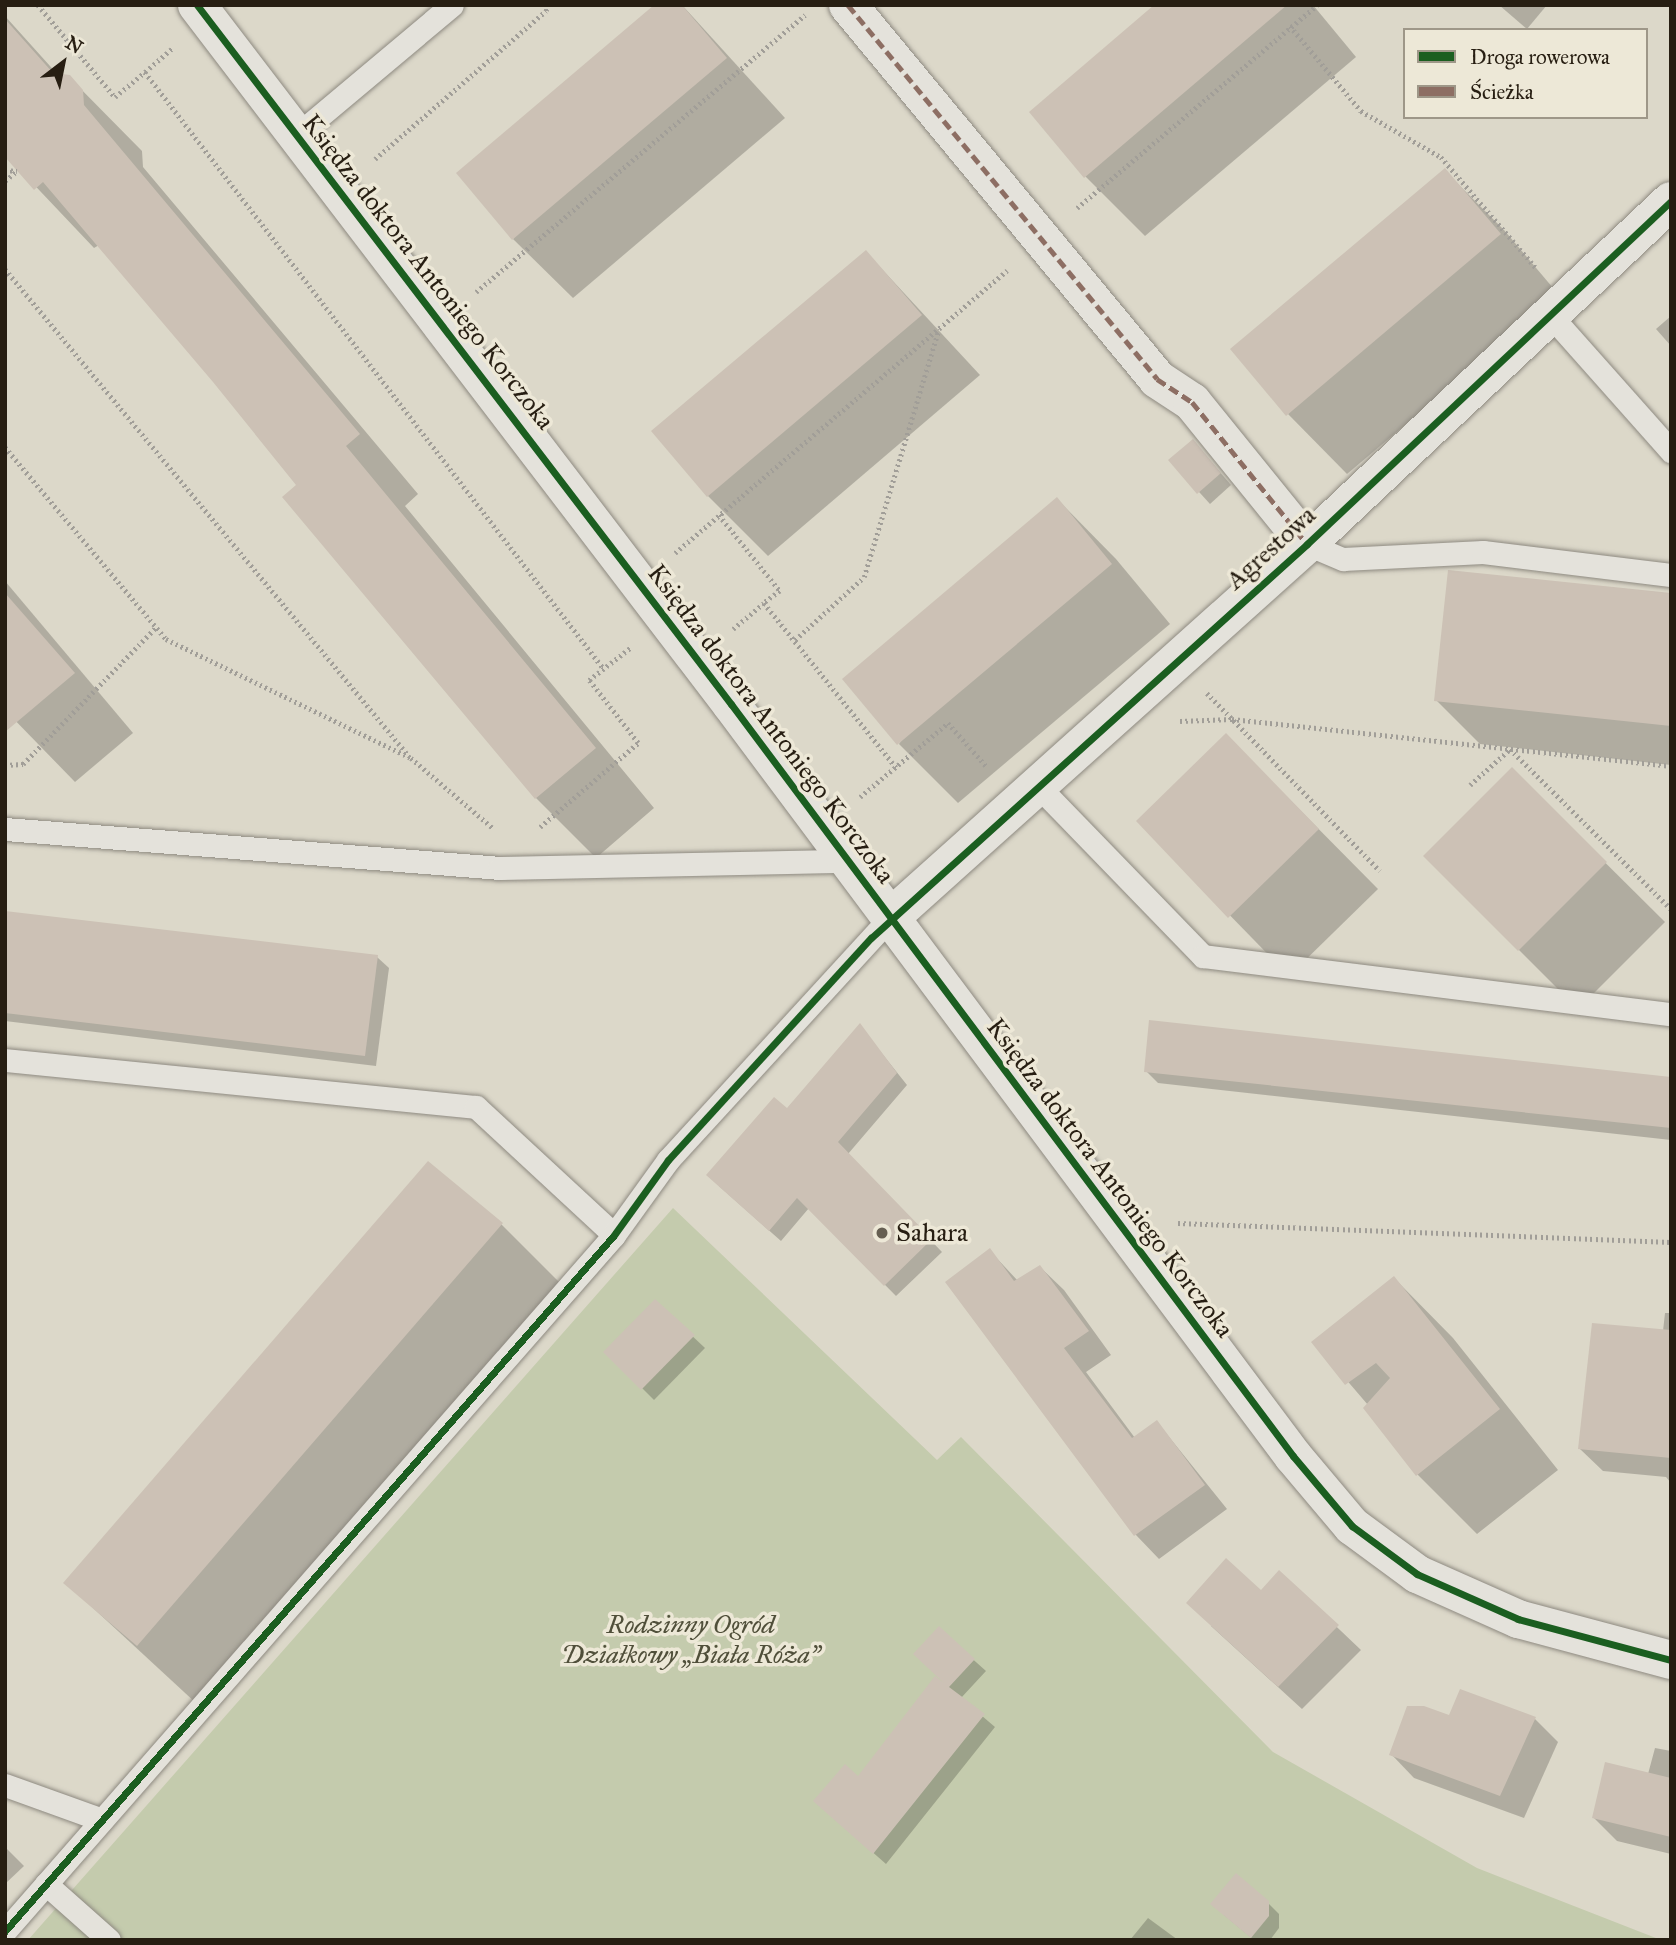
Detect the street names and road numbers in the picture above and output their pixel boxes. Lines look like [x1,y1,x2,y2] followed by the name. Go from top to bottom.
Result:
[295,108,561,436] street label: Księdza doktora Antoniego Korczoka
[1220,500,1322,596] street label: Agrestowa
[641,558,901,890] street label: Księdza doktora Antoniego Korczoka
[980,1012,1240,1344] street label: Księdza doktora Antoniego Korczoka

